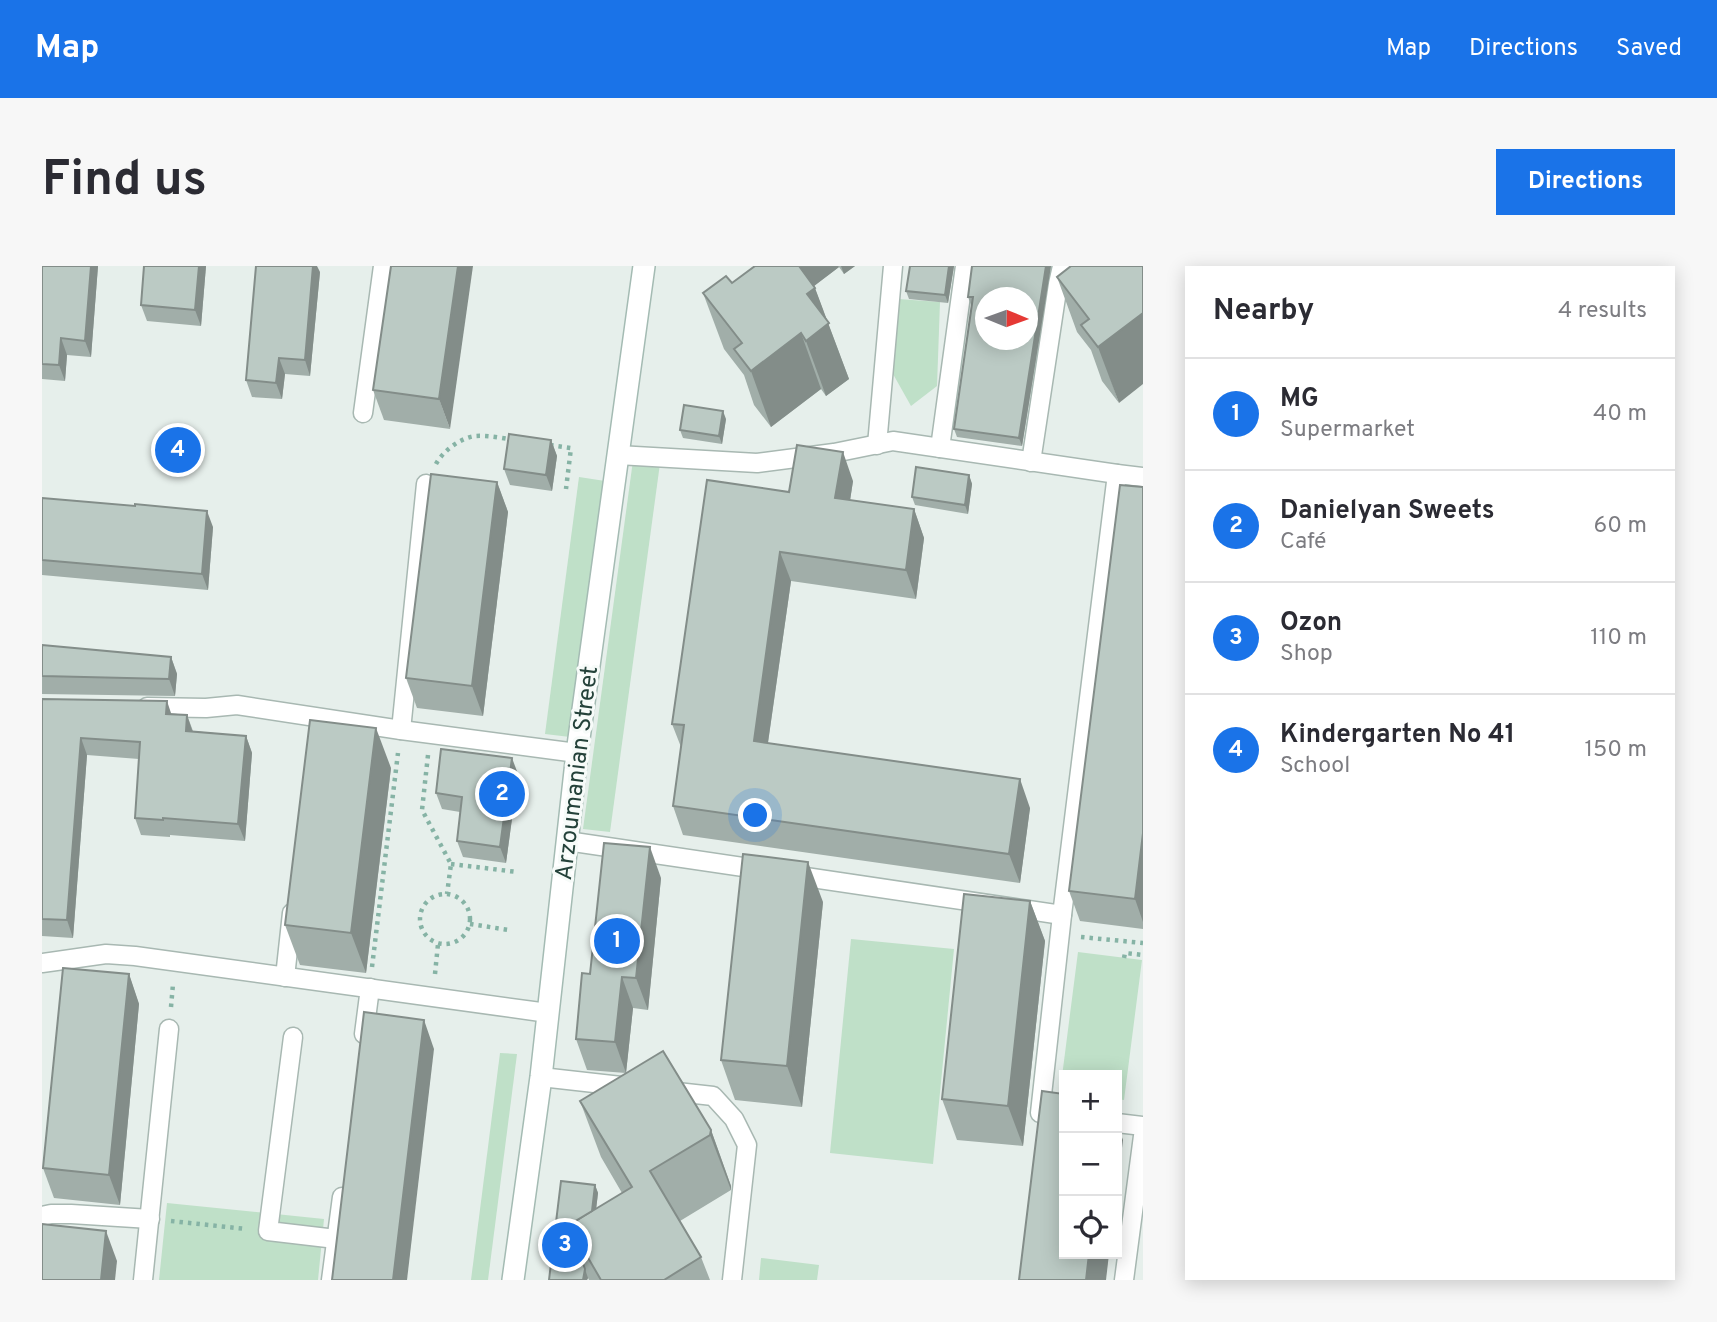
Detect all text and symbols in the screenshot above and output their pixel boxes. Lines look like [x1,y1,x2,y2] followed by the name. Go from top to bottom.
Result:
[35,28,99,70] text: Map
[1386,34,1431,64] text: Map
[1469,34,1578,64] text: Directions
[1616,34,1682,64] text: Saved
[1496,149,1675,215] button: Directions
[42,151,207,213] text: Find us
[975,287,1038,350] north arrow
[1213,293,1314,330] text: Nearby
[1558,297,1647,326] text: 4 results
[1280,383,1319,416] text: MG
[1231,400,1241,429] text: 1
[1593,400,1647,429] text: 40 m
[1280,416,1415,445] text: Supermarket
[155,424,201,476] pin: 4
[1280,495,1495,528] text: Danielyan Sweets
[1229,512,1243,541] text: 2
[1594,512,1647,541] text: 60 m
[1280,528,1326,557] text: Café
[1280,607,1342,640] text: Ozon
[1229,624,1243,653] text: 3
[1590,624,1647,653] text: 110 m
[1280,640,1333,669] text: Shop
[550,664,606,882] street label: Arzoumanian Street
[1280,719,1515,752] text: Kindergarten No 41
[1229,736,1243,765] text: 4
[1585,736,1647,765] text: 150 m
[1280,752,1350,781] text: School
[479,768,525,820] pin: 2
[738,798,772,832] your location
[594,915,640,967] pin: 1
[1059,1070,1122,1259] map controls
[1059,1070,1122,1133] button: +
[1059,1133,1122,1196] button: −
[1059,1196,1122,1259] button: locate
[542,1219,588,1271] pin: 3

